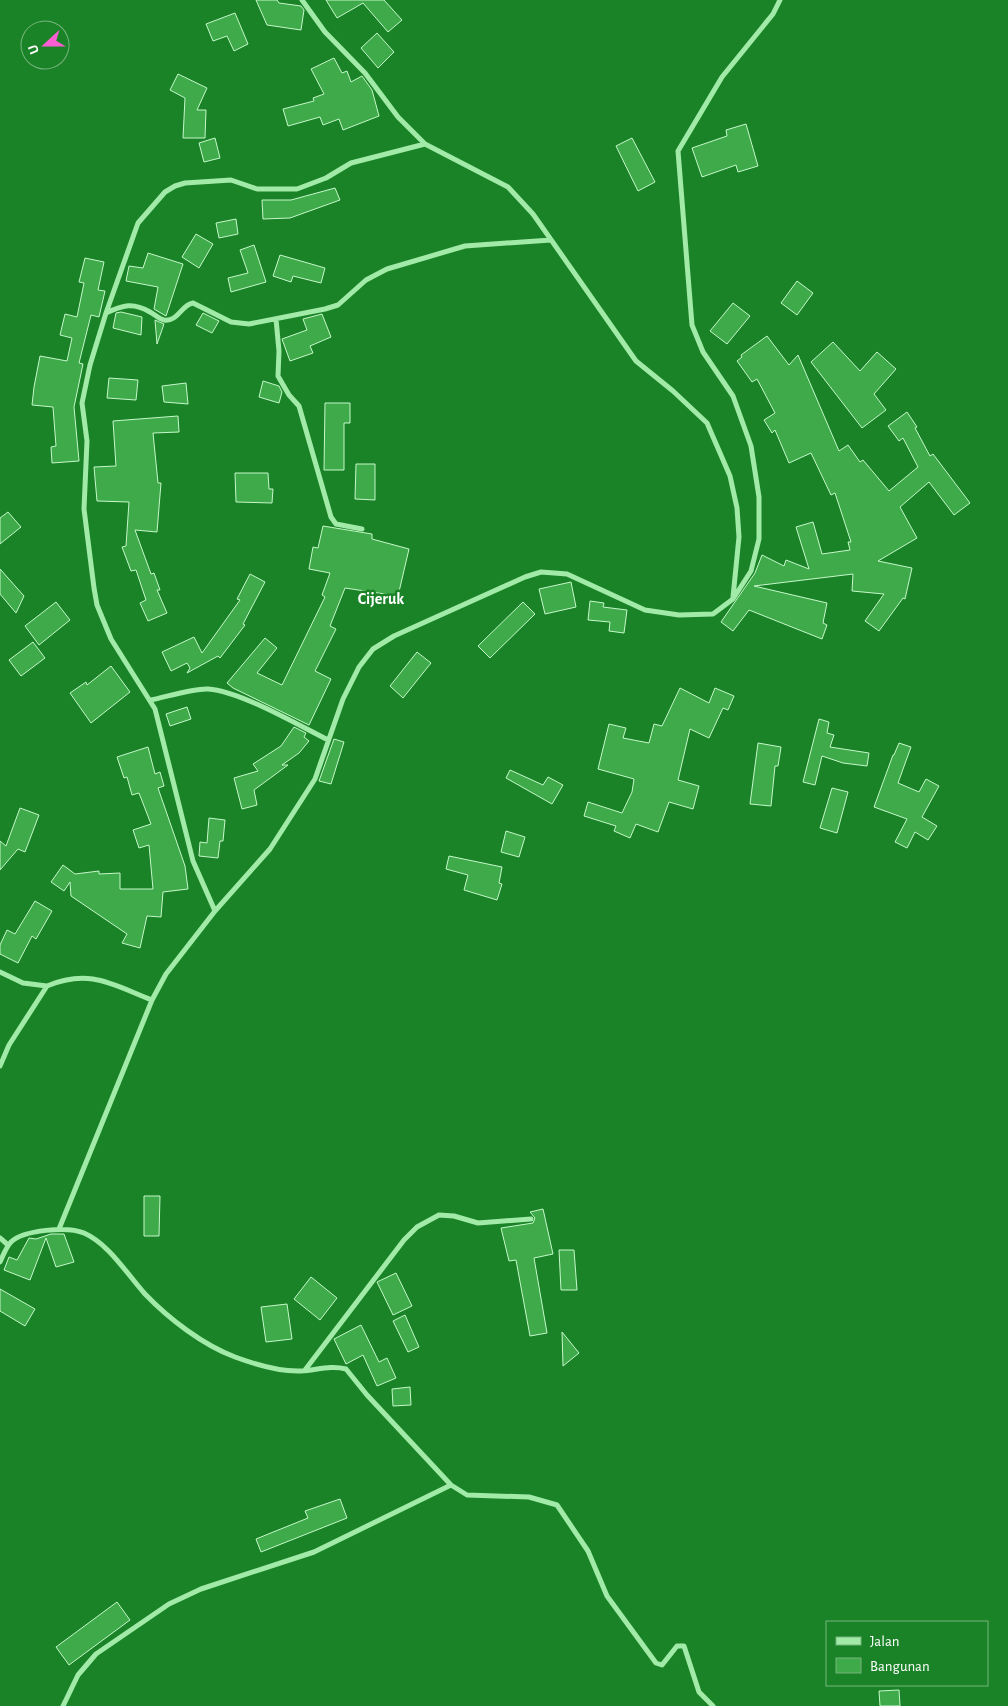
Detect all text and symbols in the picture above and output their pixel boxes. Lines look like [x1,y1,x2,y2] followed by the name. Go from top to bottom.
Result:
[20,20,70,70] north arrow
[26,43,42,56] text: U
[358,591,404,608] district label: Cijeruk
[826,1621,988,1686] legend
[870,1634,900,1649] text: Jalan
[870,1659,930,1674] text: Bangunan

